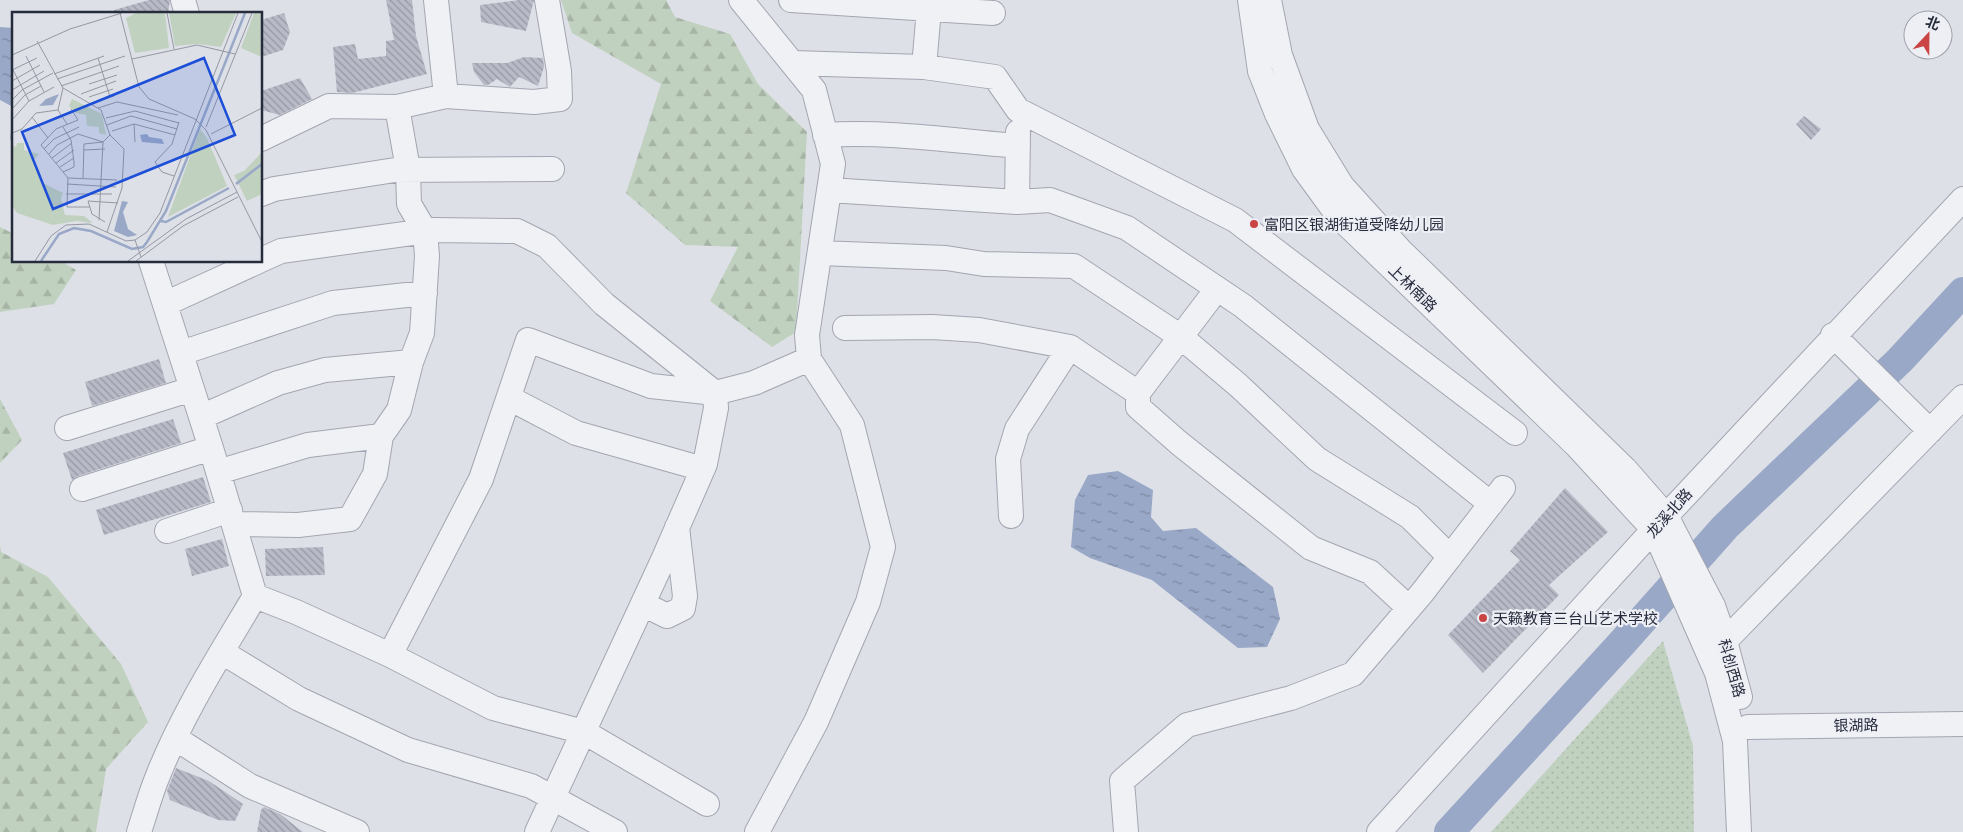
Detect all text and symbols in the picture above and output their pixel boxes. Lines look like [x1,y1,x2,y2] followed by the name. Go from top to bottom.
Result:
[1903,10,1953,60] north arrow
[12,12,262,262] inset map
[1923,12,1943,34] text: 北
[1264,215,1444,234] place label: 富阳区银湖街道受降幼儿园
[1248,218,1260,230] marker: 富阳区银湖街道受降幼儿园
[1385,260,1441,316] street label: 上林南路
[1642,484,1696,542] street label: 龙溪北路
[1493,609,1658,628] place label: 天籁教育三台山艺术学校
[1477,612,1489,624] marker: 天籁教育三台山艺术学校
[1715,637,1749,699] street label: 科创西路
[1833,715,1879,735] street label: 银湖路

